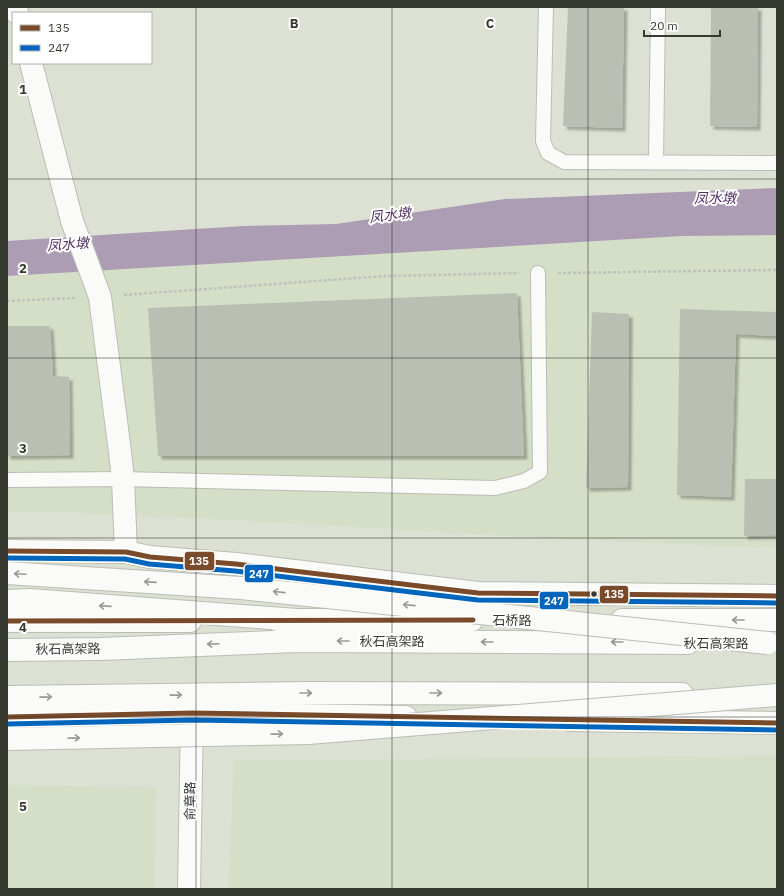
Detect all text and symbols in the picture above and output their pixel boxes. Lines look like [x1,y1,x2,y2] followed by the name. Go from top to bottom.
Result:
[12,12,152,64] legend
[644,12,720,38] scale bar
[290,15,299,32] text: B
[486,15,495,32] text: C
[650,18,678,33] text: 20 m
[48,20,70,35] text: 135
[48,40,70,55] text: 247
[19,81,27,98] text: 1
[694,189,738,207] water label: 凤水墩
[368,203,414,226] water label: 凤水墩
[46,233,92,254] water label: 凤水墩
[19,260,27,277] text: 2
[19,440,27,457] text: 3
[184,551,215,571] line badge: 135
[189,554,209,568] text: 135
[244,564,274,583] line badge: 247
[249,567,269,581] text: 247
[14,570,27,577] one-way arrow
[144,578,157,585] one-way arrow
[599,585,629,604] line badge: 135
[604,587,624,601] text: 135
[273,588,286,595] one-way arrow
[589,589,599,599] unlabelled marker
[539,591,569,610] line badge: 247
[544,594,564,608] text: 247
[403,602,416,609] one-way arrow
[99,603,112,610] one-way arrow
[492,612,532,629] street label: 石桥路
[732,616,745,624] one-way arrow
[19,619,27,636] text: 4
[359,633,425,650] street label: 秋石高架路
[683,635,749,652] street label: 秋石高架路
[337,637,350,645] one-way arrow
[481,638,494,646] one-way arrow
[611,638,624,646] one-way arrow
[35,640,101,658] street label: 秋石高架路
[207,641,220,648] one-way arrow
[299,689,312,697] one-way arrow
[429,689,442,697] one-way arrow
[169,691,182,699] one-way arrow
[39,693,52,701] one-way arrow
[270,730,283,738] one-way arrow
[67,734,80,742] one-way arrow
[181,781,199,821] street label: 俞章路
[19,798,27,815] text: 5

